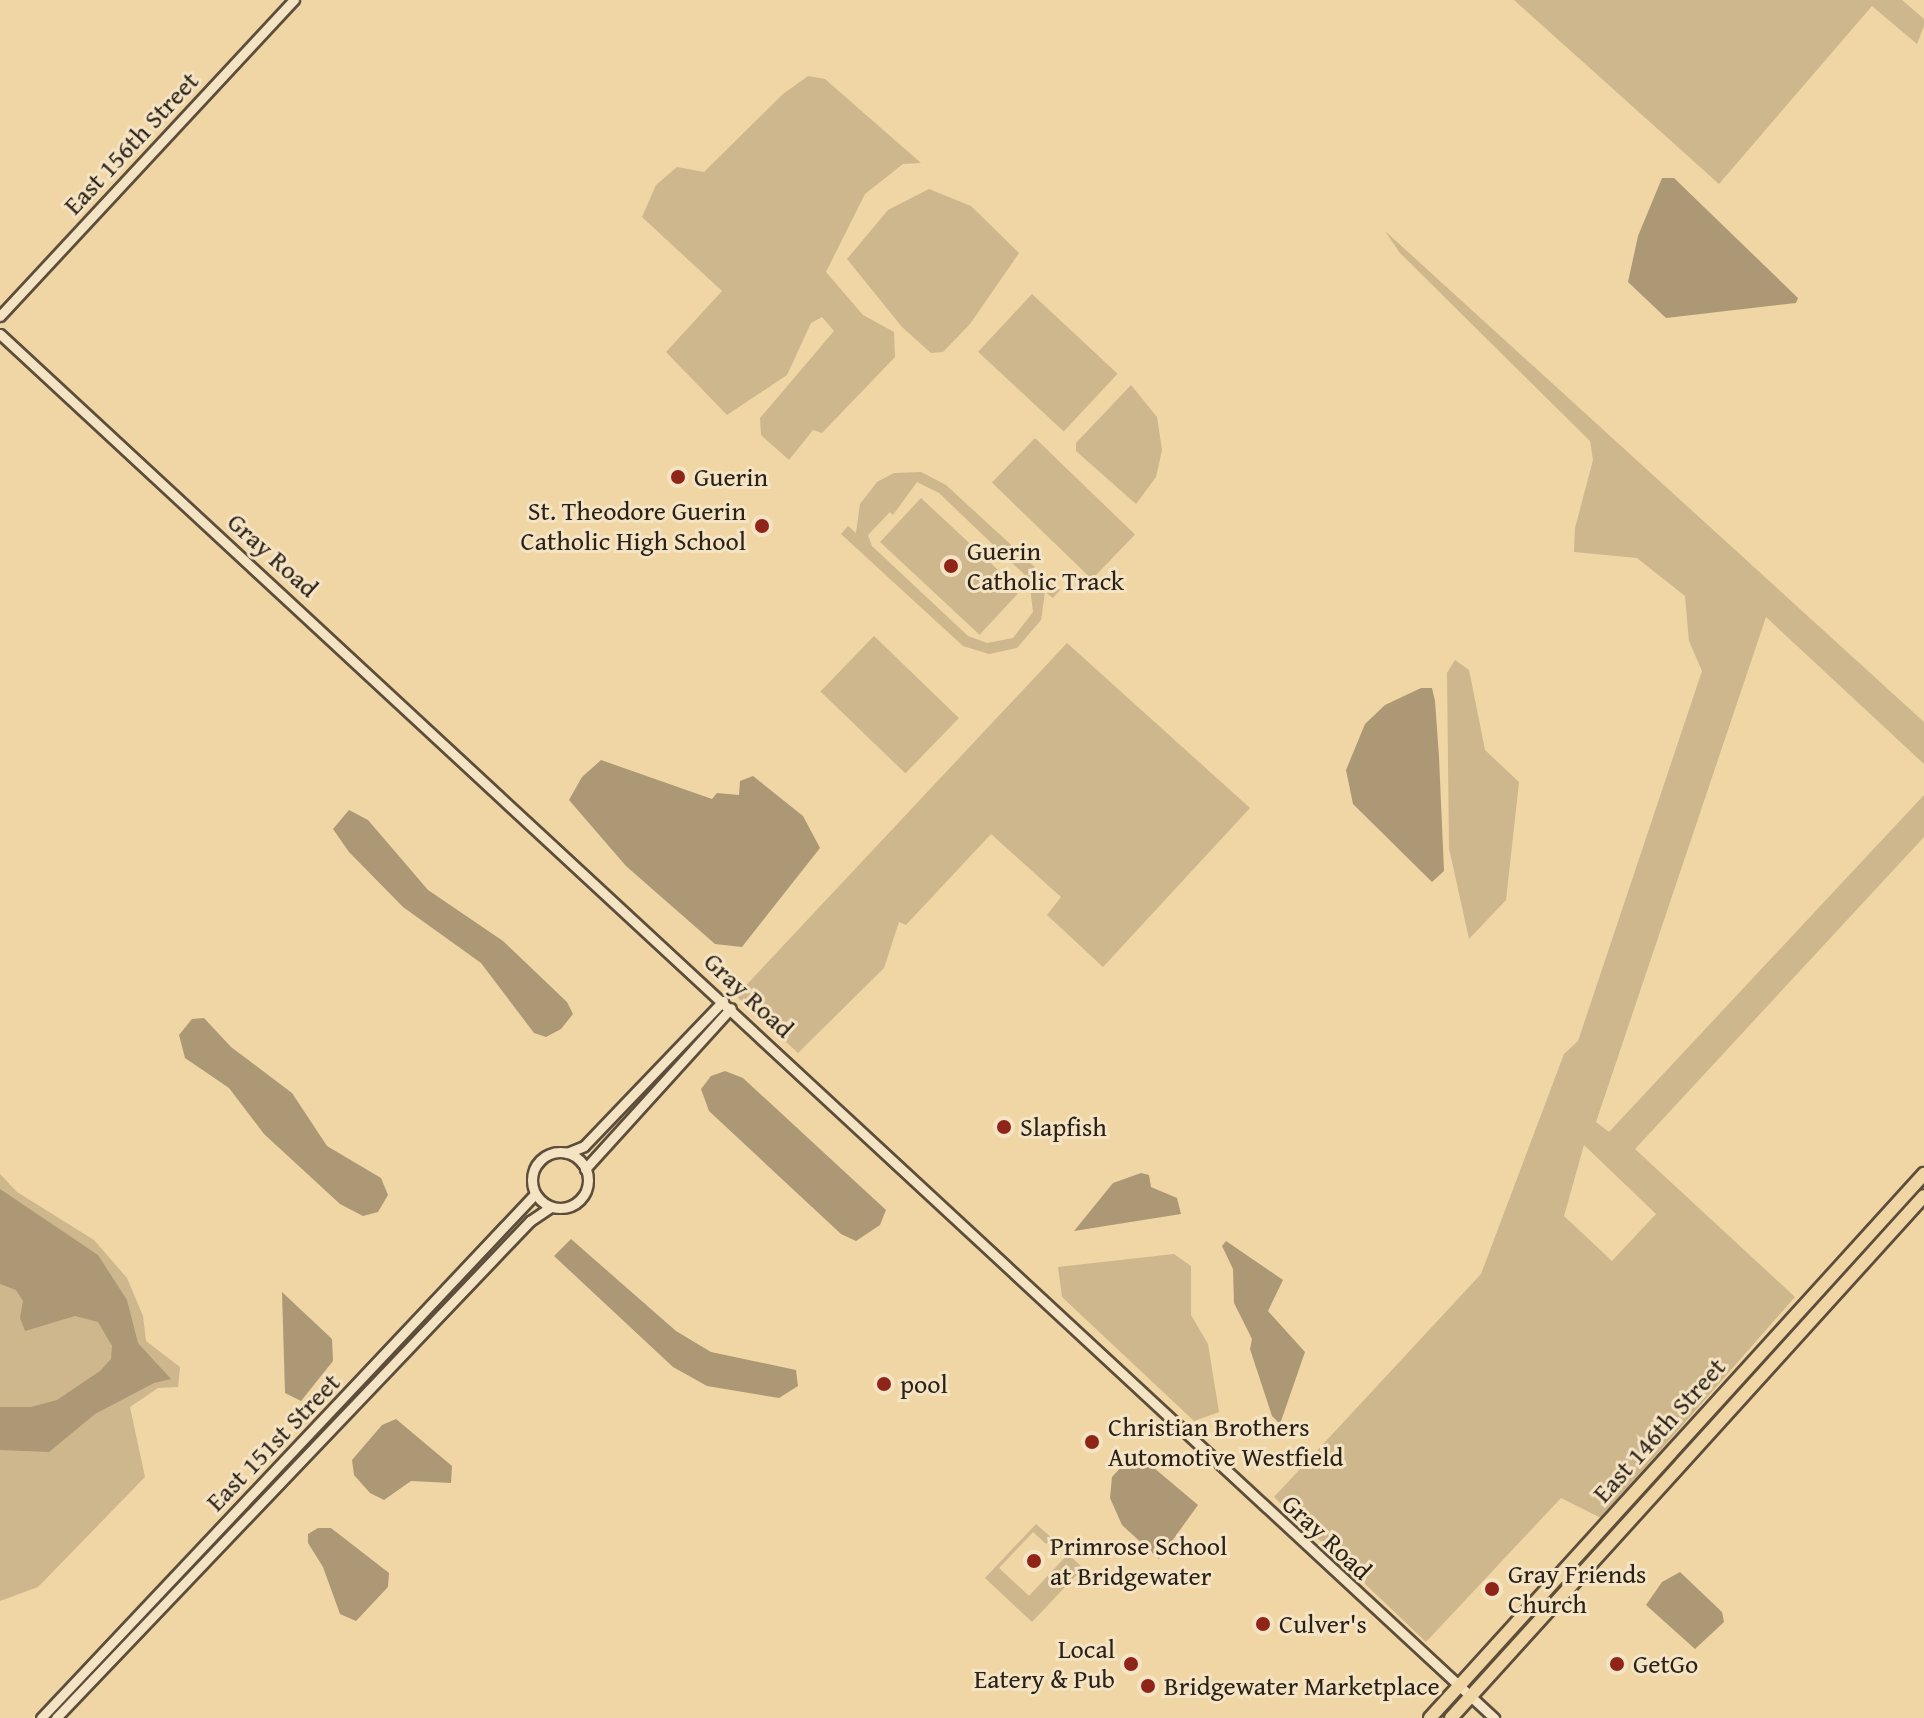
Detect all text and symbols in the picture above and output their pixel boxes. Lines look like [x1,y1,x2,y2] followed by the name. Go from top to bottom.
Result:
[57,65,205,221] street label: East 156th Street
[694,461,768,493] place label: Guerin
[669,468,687,486] marker: Guerin
[521,495,746,556] place label: St. Theodore Guerin Catholic High School
[221,506,325,604] street label: Gray Road
[753,517,771,535] marker: St. Theodore Guerin Catholic High School
[967,535,1124,596] place label: Guerin Catholic Track
[942,557,960,575] marker: Guerin Catholic Track
[698,946,800,1044] street label: Gray Road
[1020,1111,1107,1143] place label: Slapfish
[995,1118,1013,1136] marker: Slapfish
[1586,1351,1732,1509] street label: East 146th Street
[200,1367,346,1517] street label: East 151st Street
[900,1368,948,1400] place label: pool
[875,1375,893,1393] marker: pool
[1108,1411,1343,1472] place label: Christian Brothers Automotive Westfield
[1083,1433,1101,1451] marker: Christian Brothers Automotive Westfield
[1276,1488,1378,1586] street label: Gray Road
[1050,1530,1227,1592] place label: Primrose School at Bridgewater
[1025,1552,1043,1570] marker: Primrose School at Bridgewater
[1508,1558,1646,1620] place label: Gray Friends Church
[1483,1580,1501,1598] marker: Gray Friends Church
[1279,1608,1367,1640] place label: Culver's
[1254,1615,1272,1633] marker: Culver's
[974,1633,1115,1694] place label: Local Eatery & Pub
[1633,1648,1698,1680] place label: GetGo
[1122,1655,1140,1673] marker: Local Eatery & Pub
[1608,1655,1626,1673] marker: GetGo
[1164,1670,1440,1702] place label: Bridgewater Marketplace
[1139,1677,1157,1695] marker: Bridgewater Marketplace

